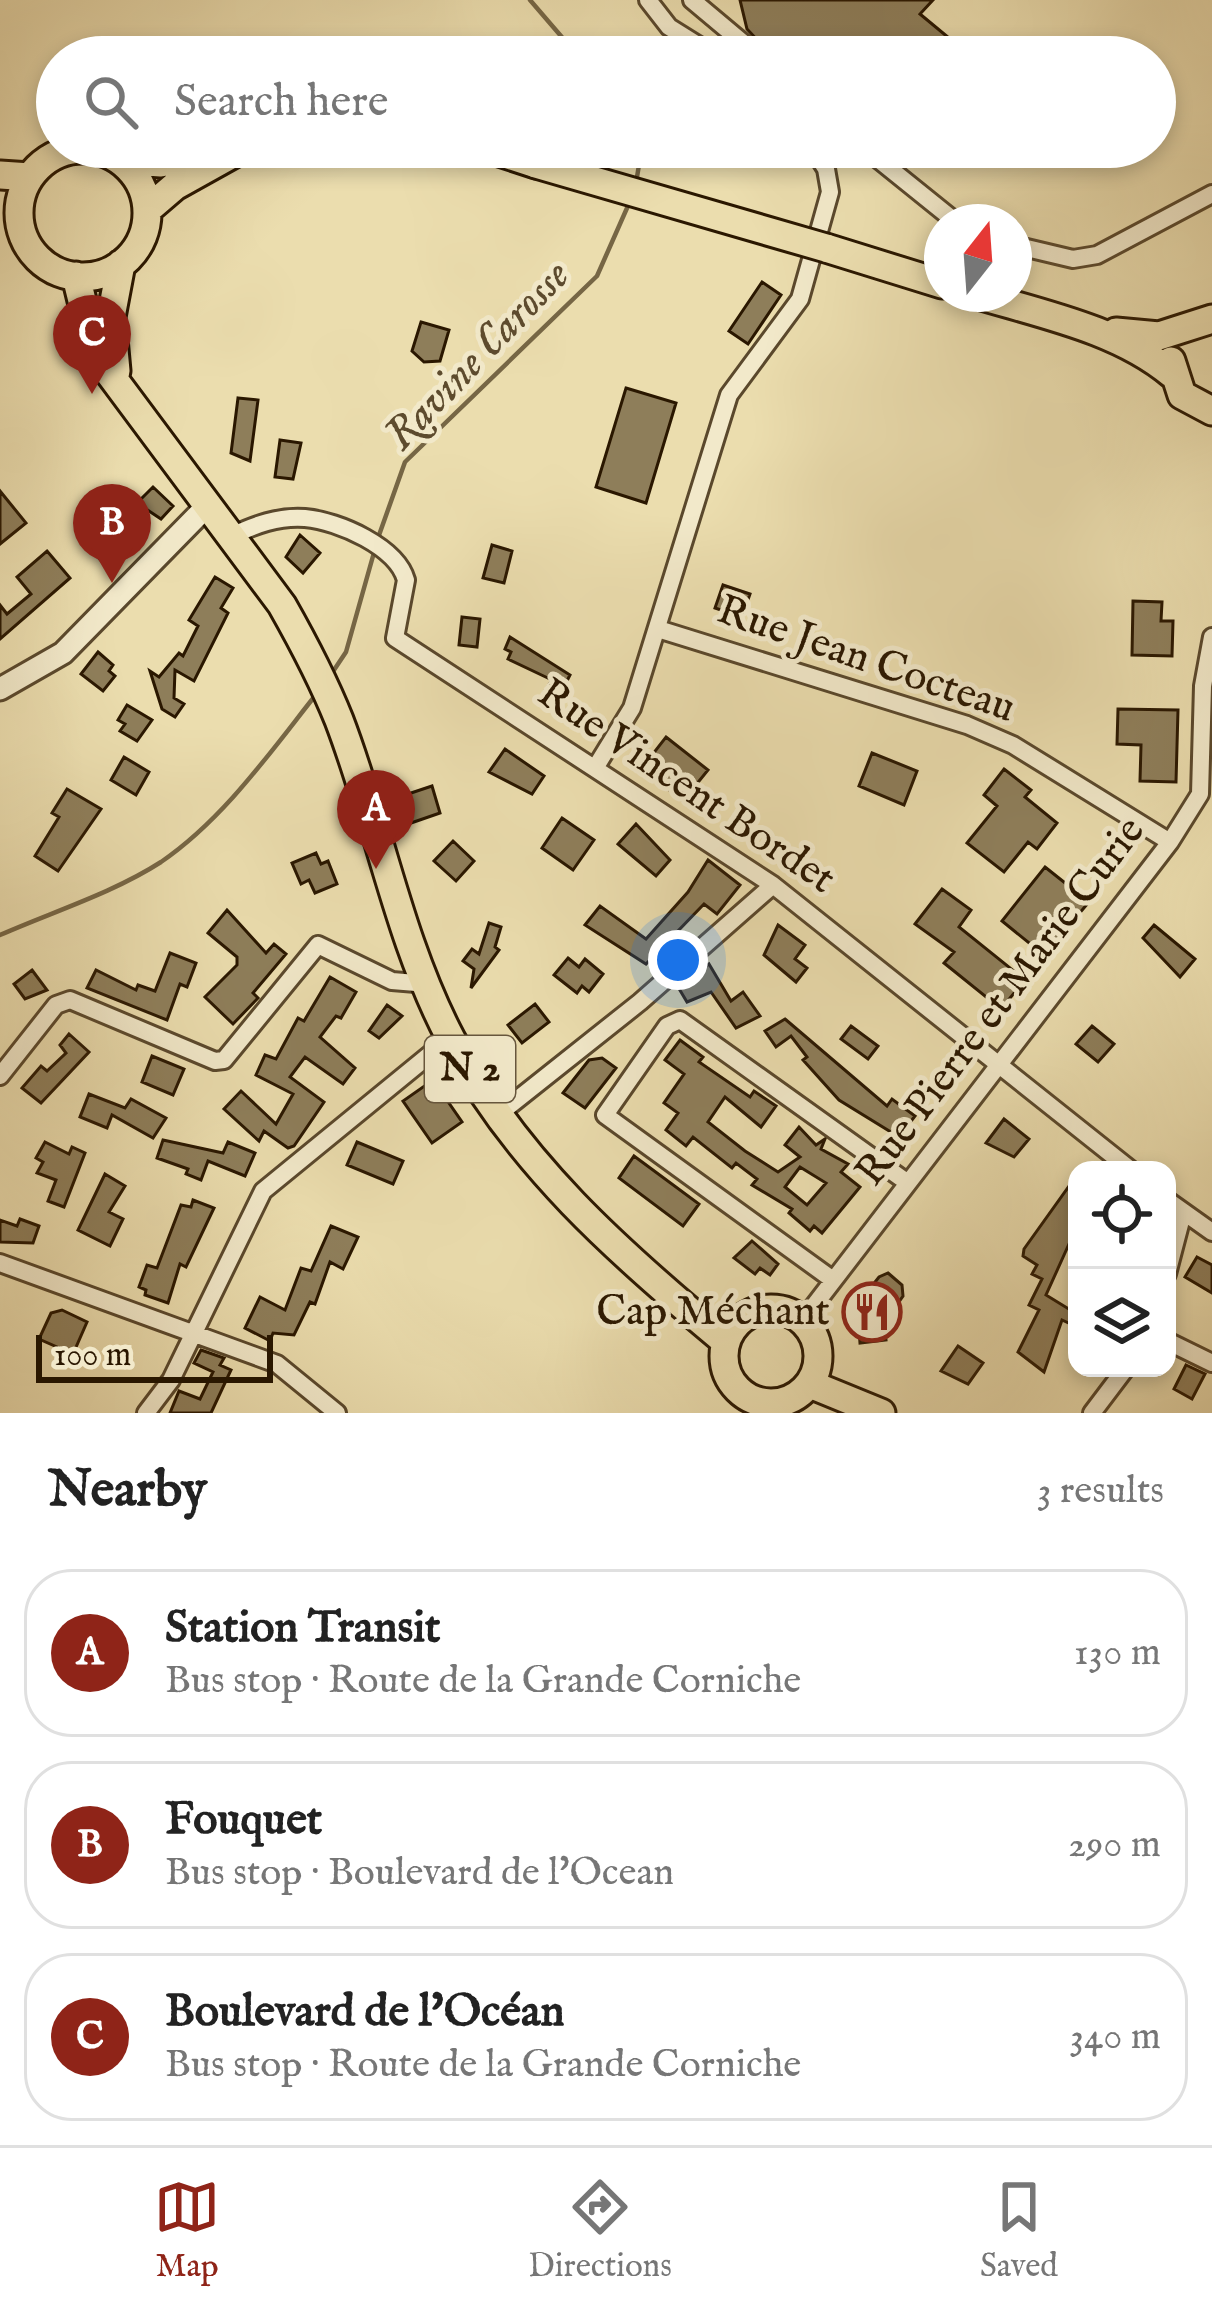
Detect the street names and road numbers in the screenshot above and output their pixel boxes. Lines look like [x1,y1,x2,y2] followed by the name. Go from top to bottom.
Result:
[710,584,1022,736] street label: Rue Jean Cocteau
[527,668,845,906] street label: Rue Vincent Bordet
[845,807,1157,1197] street label: Rue Pierre et Marie Curie
[425,1036,515,1102] road number: N 2

